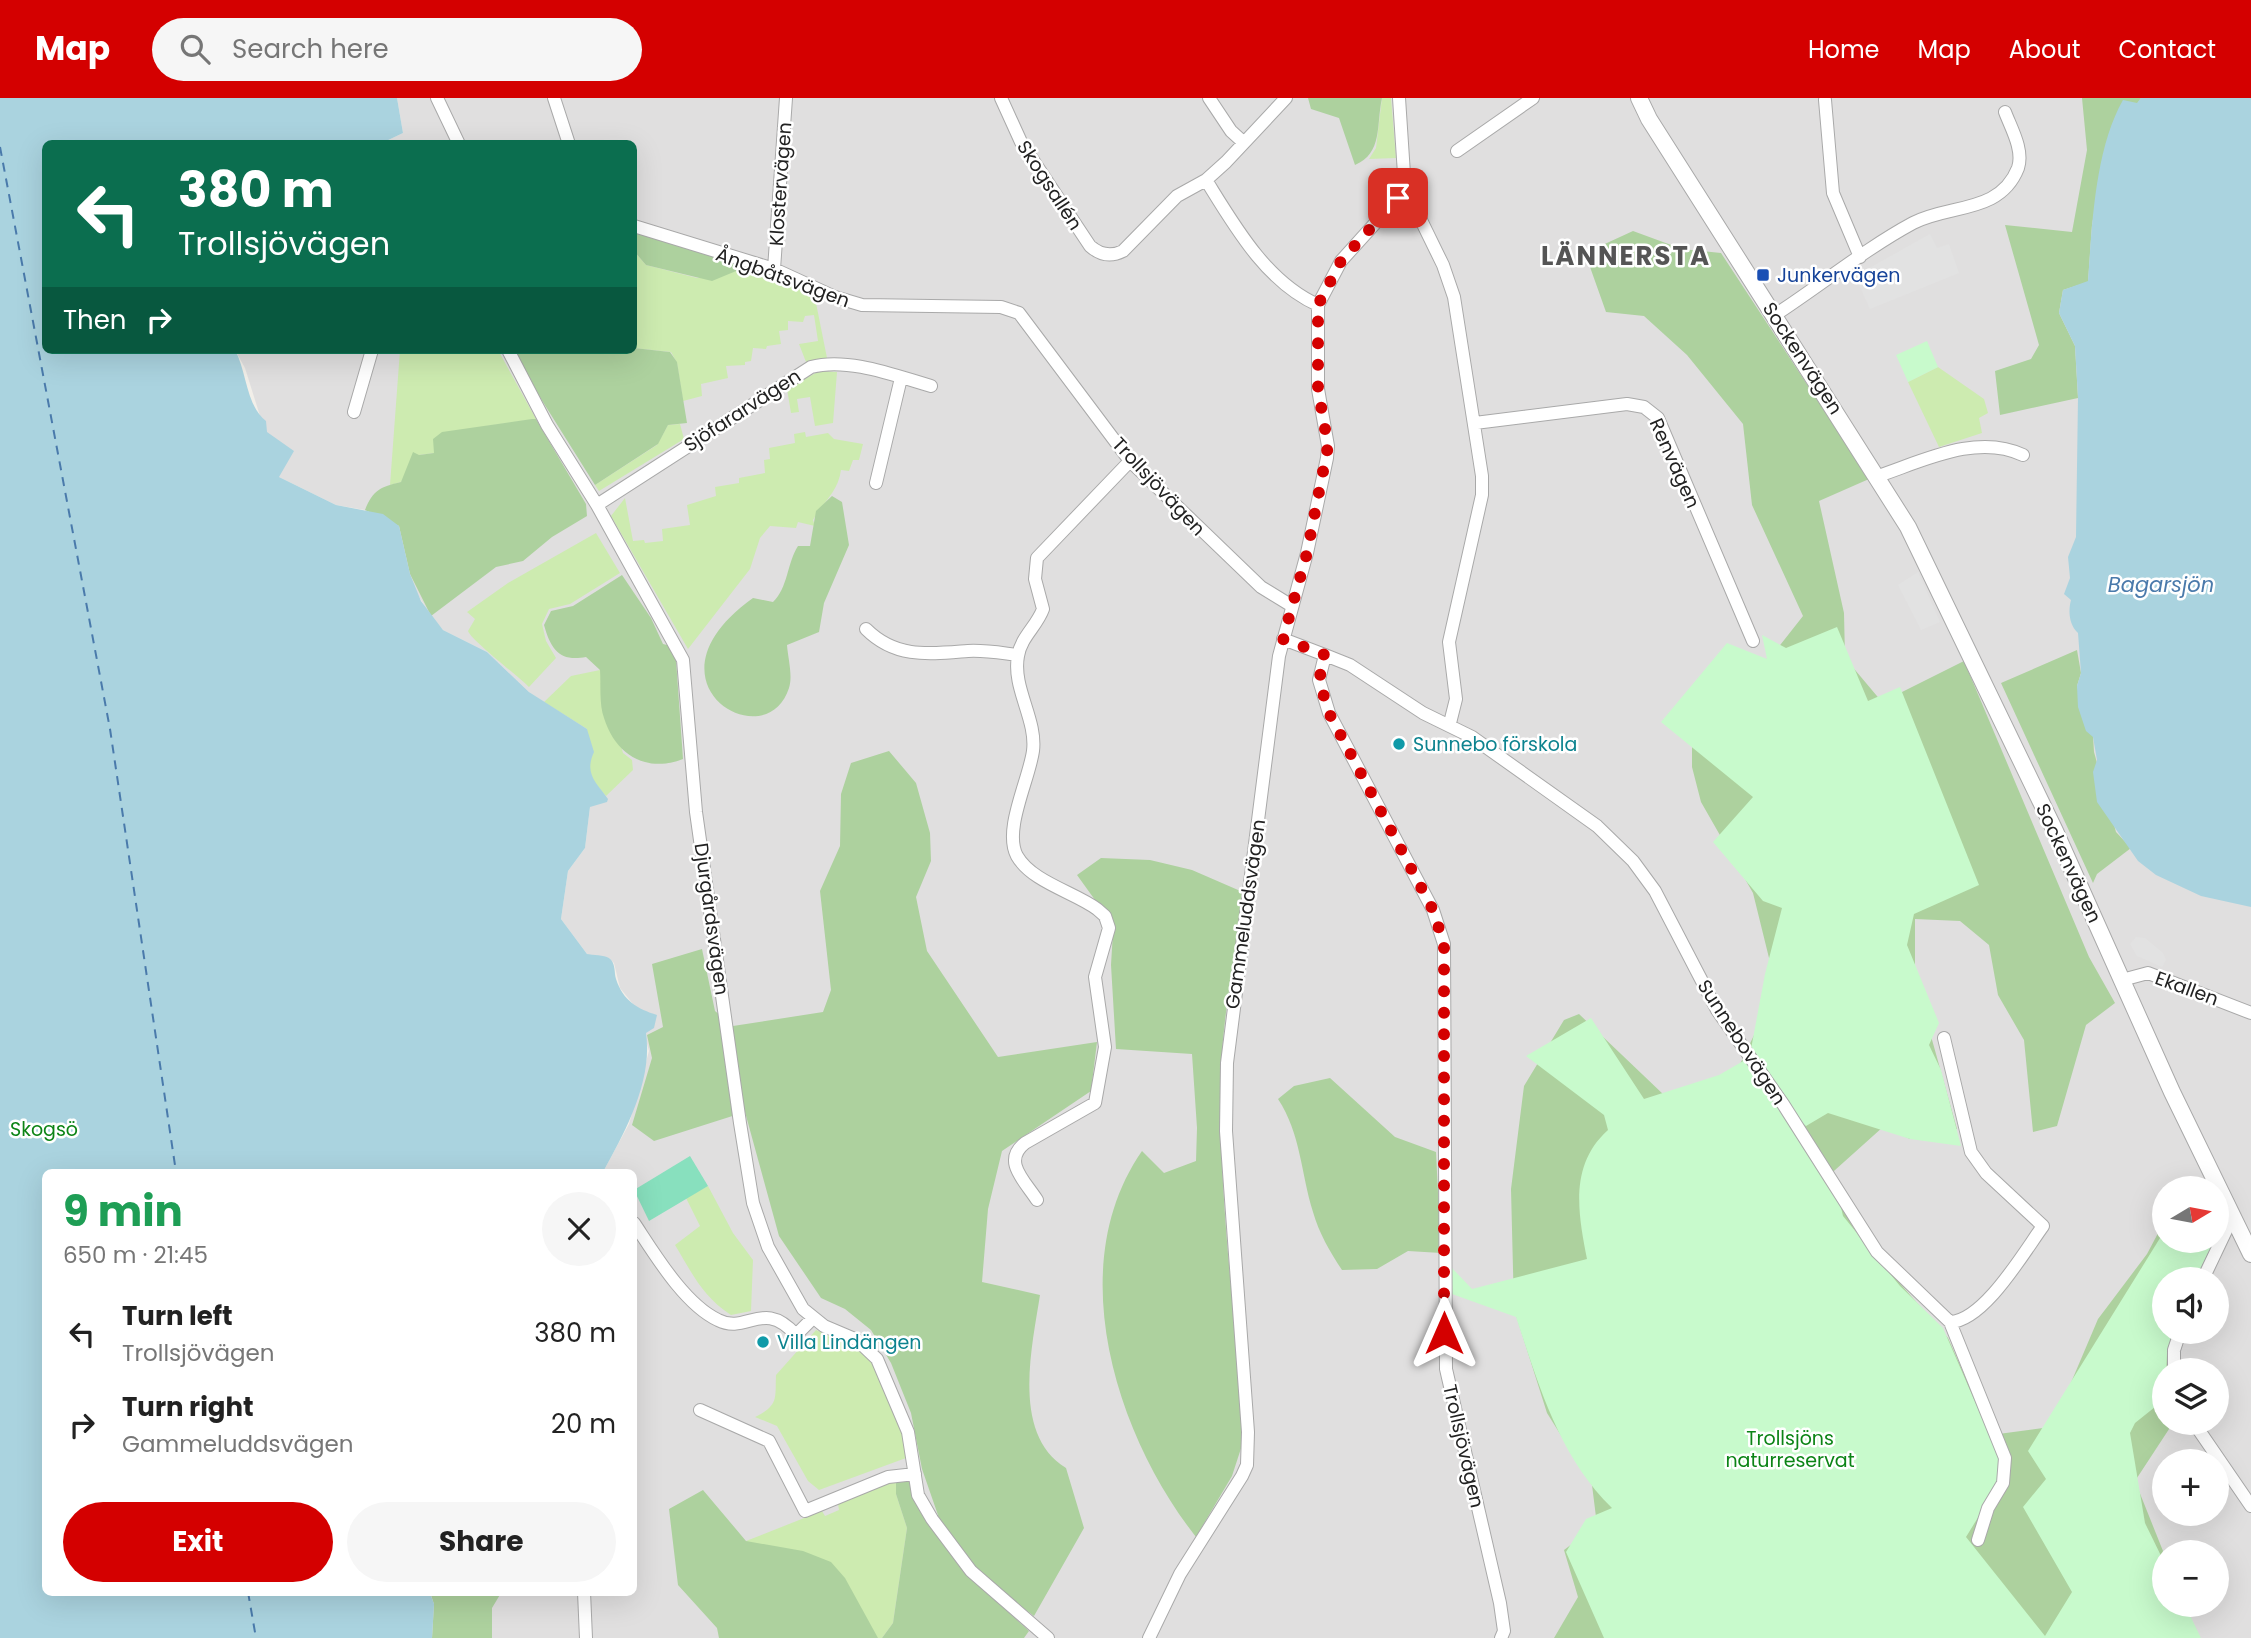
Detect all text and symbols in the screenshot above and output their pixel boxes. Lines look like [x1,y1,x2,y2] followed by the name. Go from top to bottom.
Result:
[152,18,642,81] search box
[35,25,110,72] text: Map
[176,30,214,68] icon: search
[232,31,389,67] text: Search here
[1808,33,1880,66] text: Home
[1918,33,1971,66] text: Map
[2009,33,2080,66] text: About
[2118,33,2216,66] text: Contact
[763,121,798,247] street label: Klostervägen
[1010,135,1089,235] street label: Skogsallén
[178,156,334,224] text: 380 m
[63,168,154,259] icon: left
[1368,168,1428,228] pin
[1379,179,1417,217] icon: arrive
[178,221,390,266] text: Trollsjövägen
[1541,238,1711,274] district label: LÄNNERSTA
[712,241,854,314] street label: Ångbåtsvägen
[1777,262,1900,289] place label: Junkervägen
[1755,267,1771,283] marker: Junkervägen
[1756,297,1849,420] street label: Sockenvägen
[140,301,178,339] icon: right
[63,302,126,338] text: Then
[679,362,806,458] street label: Sjöfararvägen
[1643,414,1706,512] street label: Renvägen
[1106,431,1211,542] street label: Trollsjövägen
[2108,570,2214,599] water label: Bagarsjön
[1413,731,1577,758] place label: Sunnebo förskola
[1391,736,1407,752] marker: Sunnebo förskola
[2029,799,2108,927] street label: Sockenvägen
[1219,817,1272,1011] street label: Gammeluddsvägen
[687,841,736,997] street label: Djurgårdsvägen
[2151,965,2222,1012] street label: Ekallen
[1691,974,1792,1110] street label: Sunnebovägen
[10,1116,78,1143] park label: Skogsö
[2152,1176,2230,1253] north arrow
[2152,1176,2229,1617] map controls
[63,1182,183,1241] text: 9 min
[542,1192,616,1266] button: close
[63,1239,208,1271] text: 650 m · 21:45
[2152,1267,2229,1344] button: sound
[1407,1296,1481,1370] position arrow
[122,1298,233,1334] text: Turn left
[63,1315,101,1353] icon: left
[534,1315,616,1351] text: 380 m
[777,1329,921,1356] place label: Villa Lindängen
[755,1334,771,1350] marker: Villa Lindängen
[122,1337,274,1369] text: Trollsjövägen
[2152,1358,2229,1435] button: layers
[1436,1382,1491,1511] street label: Trollsjövägen
[122,1389,254,1425] text: Turn right
[63,1406,101,1444] icon: right
[551,1406,616,1442] text: 20 m
[1725,1425,1855,1474] park label: Trollsjöns naturreservat
[122,1428,354,1460] text: Gammeluddsvägen
[2152,1449,2229,1526] button: +
[63,1502,333,1582] button: Exit
[347,1502,616,1582] button: Share
[2152,1540,2229,1617] button: −

